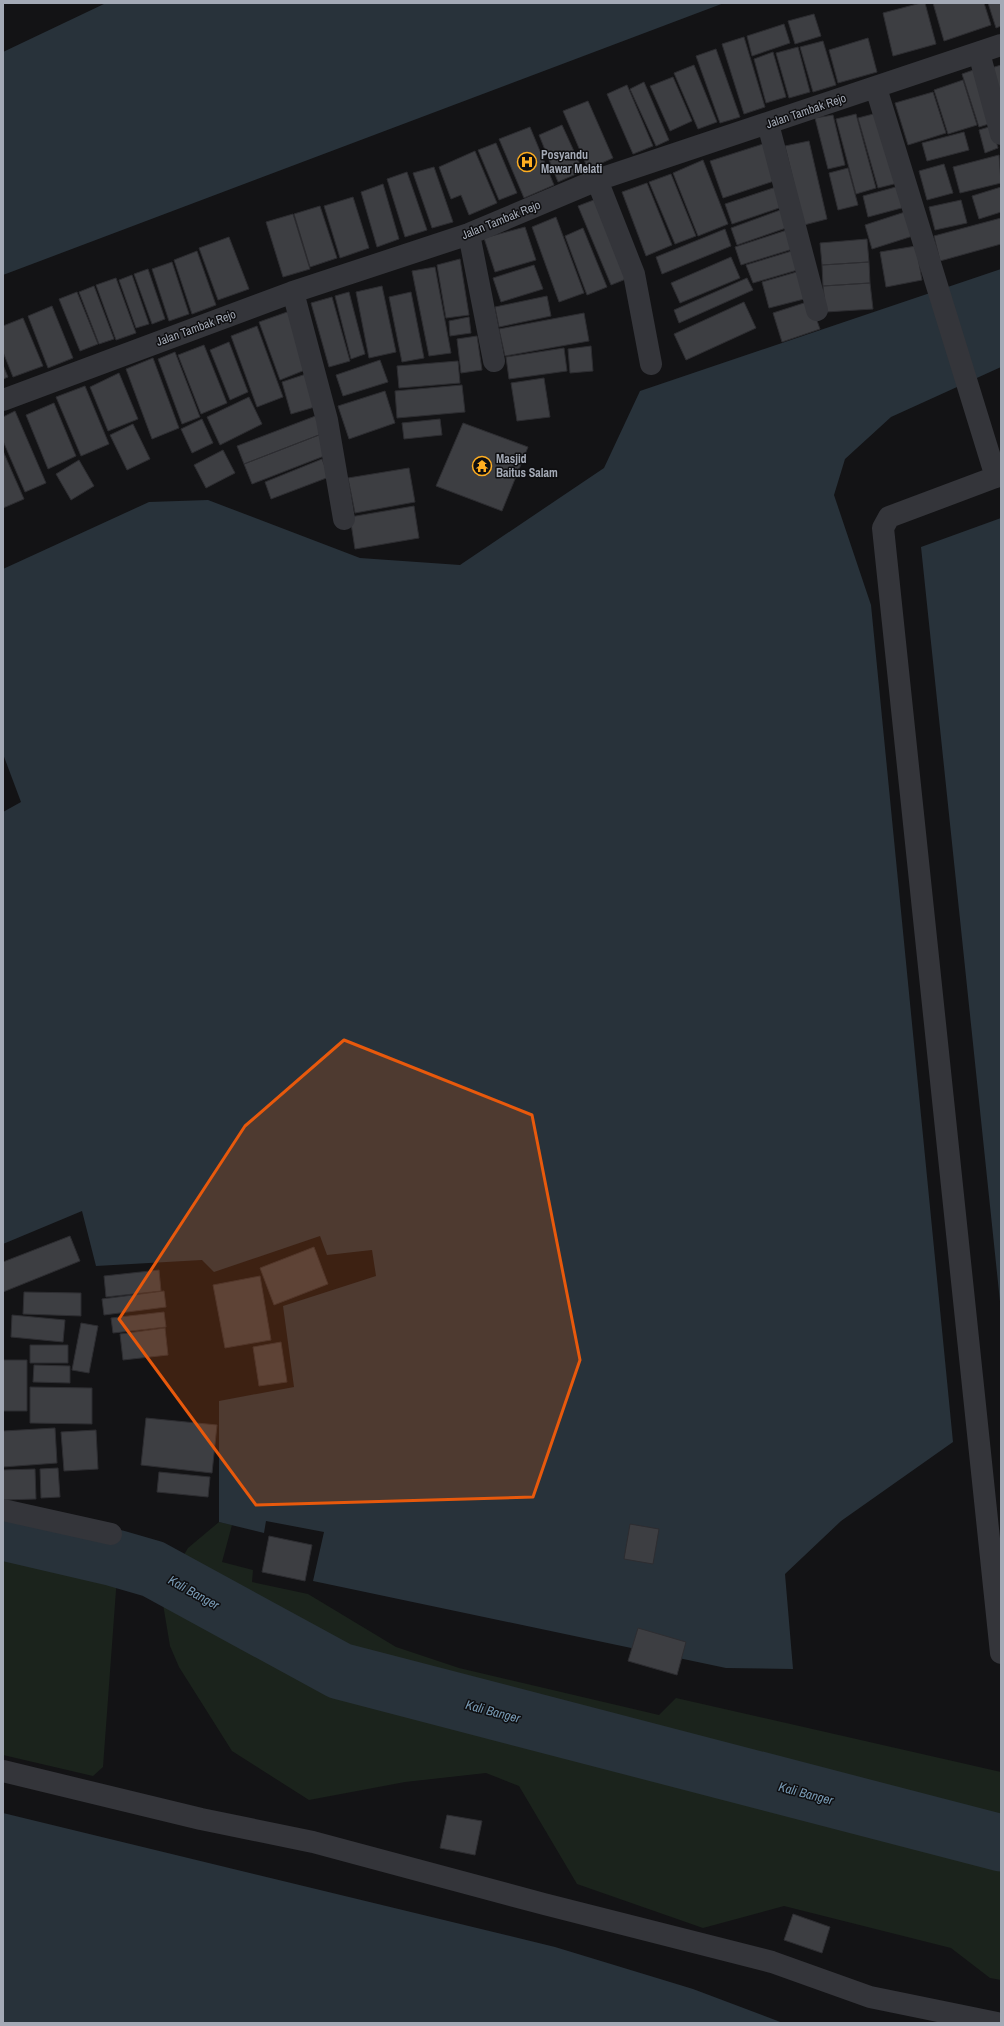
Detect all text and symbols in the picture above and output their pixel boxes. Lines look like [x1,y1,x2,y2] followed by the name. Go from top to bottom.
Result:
[764,90,848,132] street label: Jalan Tambak Rejo
[541,147,603,177] place label: Posyandu Mawar Melati
[516,151,538,173] hospital icon: Posyandu Mawar Melati
[459,197,543,243] street label: Jalan Tambak Rejo
[154,306,238,350] street label: Jalan Tambak Rejo
[496,451,558,481] place label: Masjid Baitus Salam
[471,455,493,477] temple icon: Masjid Baitus Salam
[165,1571,223,1614] water label: Kali Banger
[464,1696,522,1727] water label: Kali Banger
[777,1778,835,1809] water label: Kali Banger

